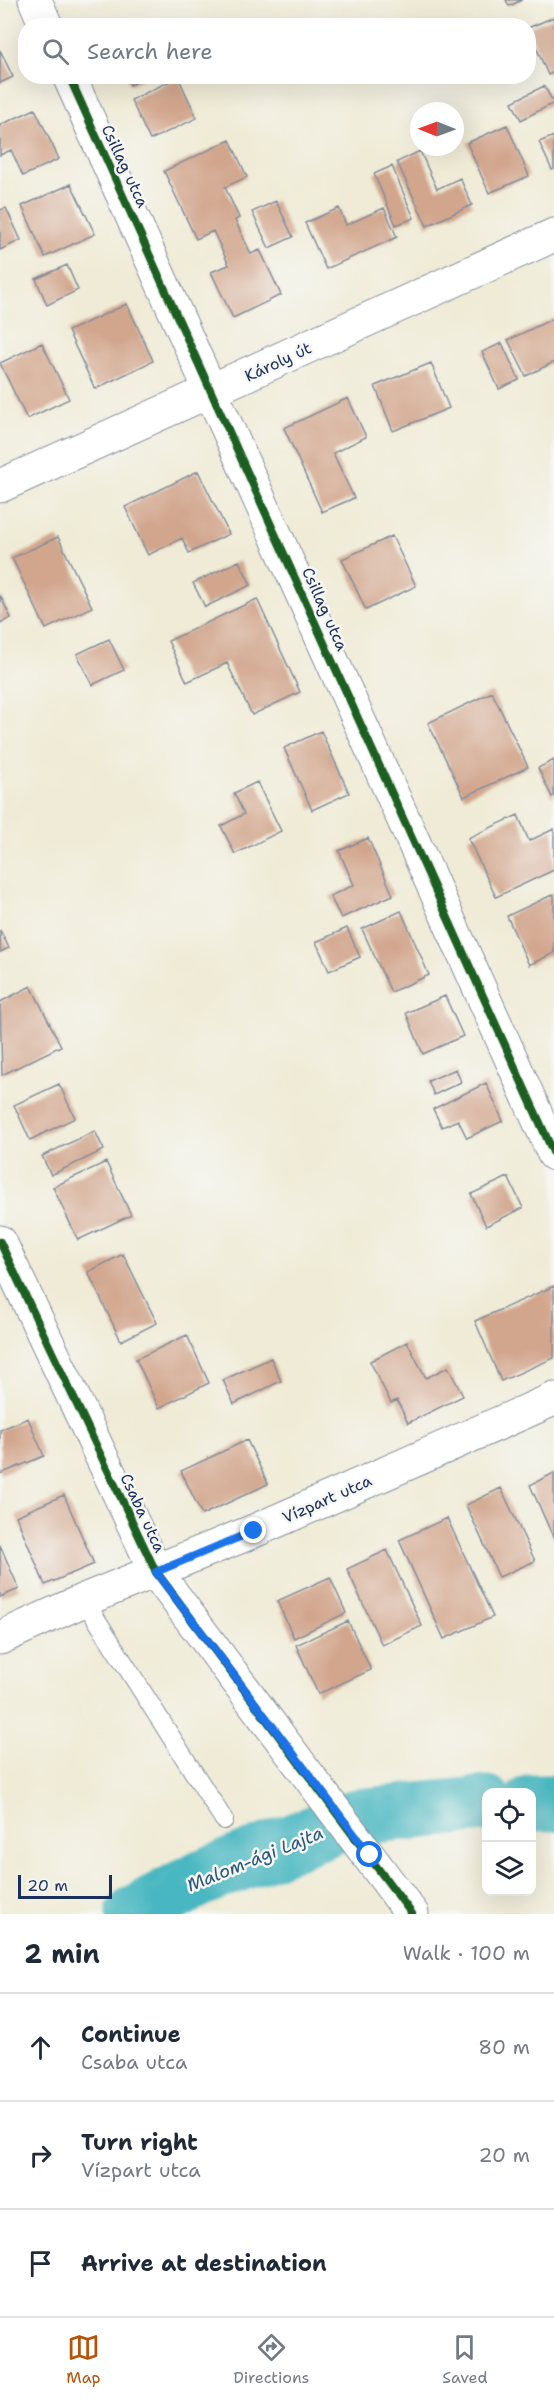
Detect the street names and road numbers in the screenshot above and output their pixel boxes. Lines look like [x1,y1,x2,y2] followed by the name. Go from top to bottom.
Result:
[97,121,153,211] street label: Csillag utca
[241,337,315,387] street label: Károly út
[297,564,353,654] street label: Csillag utca
[116,1470,171,1556] street label: Csaba utca
[279,1470,375,1528] street label: Vízpart utca

